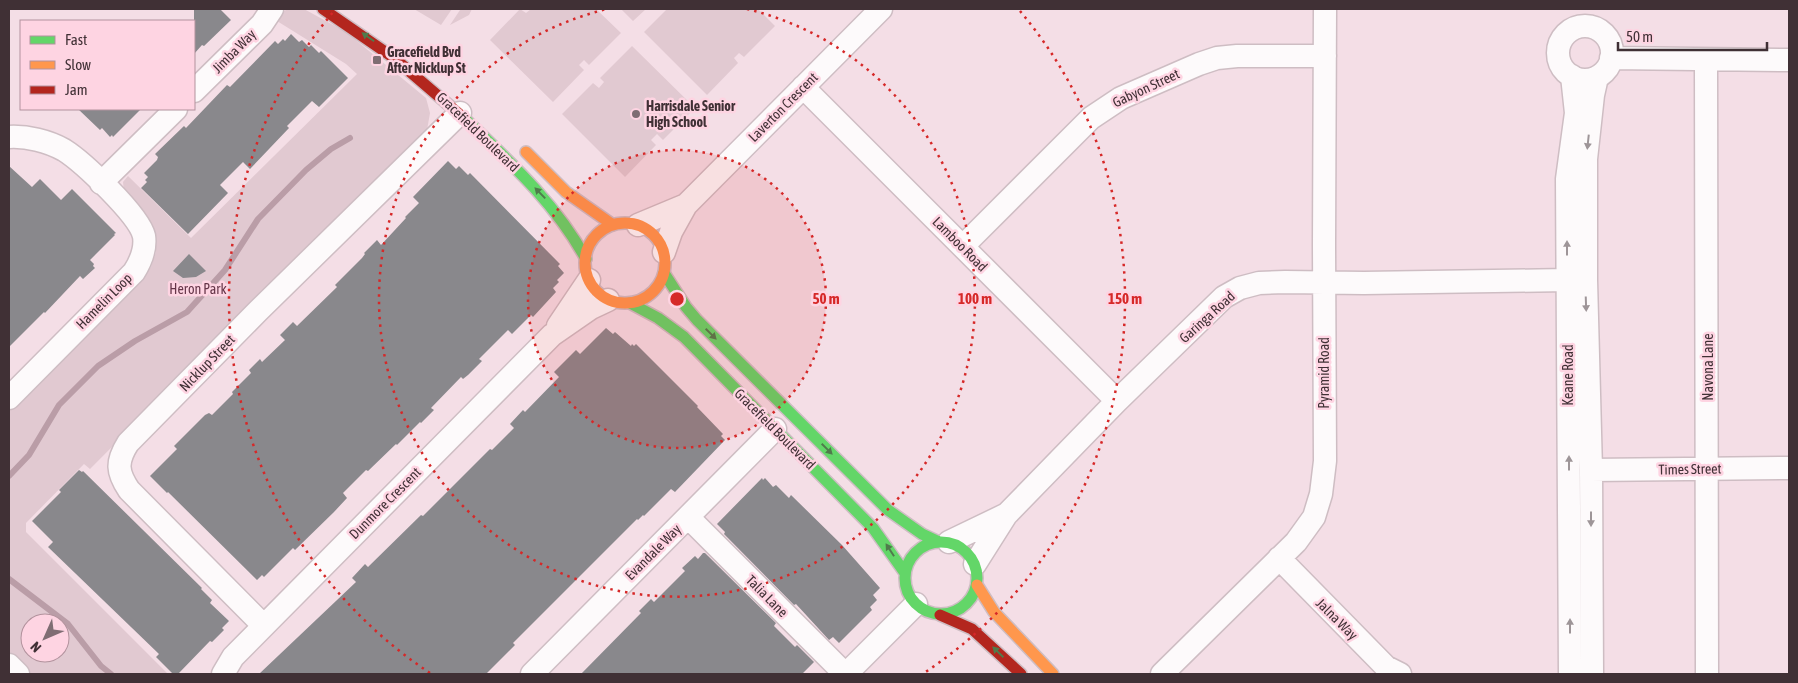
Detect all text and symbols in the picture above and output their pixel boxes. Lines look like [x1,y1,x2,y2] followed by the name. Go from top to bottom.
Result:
[20,20,195,110] legend
[1618,20,1767,52] scale bar
[209,26,259,76] street label: Jimba Way
[1626,28,1653,45] text: 50 m
[65,31,87,48] text: Fast
[361,32,375,42] one-way arrow
[386,44,466,76] place label: Gracefield Bvd After Nicklup St
[371,54,383,66] marker: Gracefield Bvd After Nicklup St
[65,56,91,73] text: Slow
[1110,66,1182,110] street label: Gabyon Street
[745,69,821,145] street label: Laverton Crescent
[65,81,88,98] text: Jam
[434,89,522,175] street label: Gracefield Boulevard
[646,98,736,130] place label: Harrisdale Senior High School
[630,108,642,120] marker: Harrisdale Senior High School
[1584,134,1592,150] one-way arrow
[534,187,546,199] one-way arrow
[929,213,991,275] street label: Lamboo Road
[1563,240,1571,256] one-way arrow
[73,270,135,332] street label: Hamelin Loop
[169,281,227,297] park label: Heron Park
[1176,288,1238,346] street label: Garinga Road
[668,290,686,308] centre of rings
[813,290,840,307] text: 50 m
[958,290,992,307] text: 100 m
[1108,290,1142,307] text: 150 m
[1583,297,1591,313] one-way arrow
[705,328,717,340] one-way arrow
[176,331,238,395] street label: Nicklup Street
[1700,333,1716,401] street label: Navona Lane
[1316,337,1332,409] street label: Pyramid Road
[1560,344,1576,406] street label: Keane Road
[731,385,819,473] street label: Gracefield Boulevard
[821,443,833,455] one-way arrow
[1564,455,1572,471] one-way arrow
[1658,460,1722,478] street label: Times Street
[346,464,424,542] street label: Dunmore Crescent
[1587,512,1595,528] one-way arrow
[622,521,684,583] street label: Evandale Way
[885,543,895,557] one-way arrow
[743,572,791,620] street label: Talia Lane
[1313,595,1361,643] street label: Jalna Way
[20,613,70,663] north arrow
[1566,617,1574,633] one-way arrow
[27,639,44,656] text: N
[993,646,1005,658] one-way arrow

